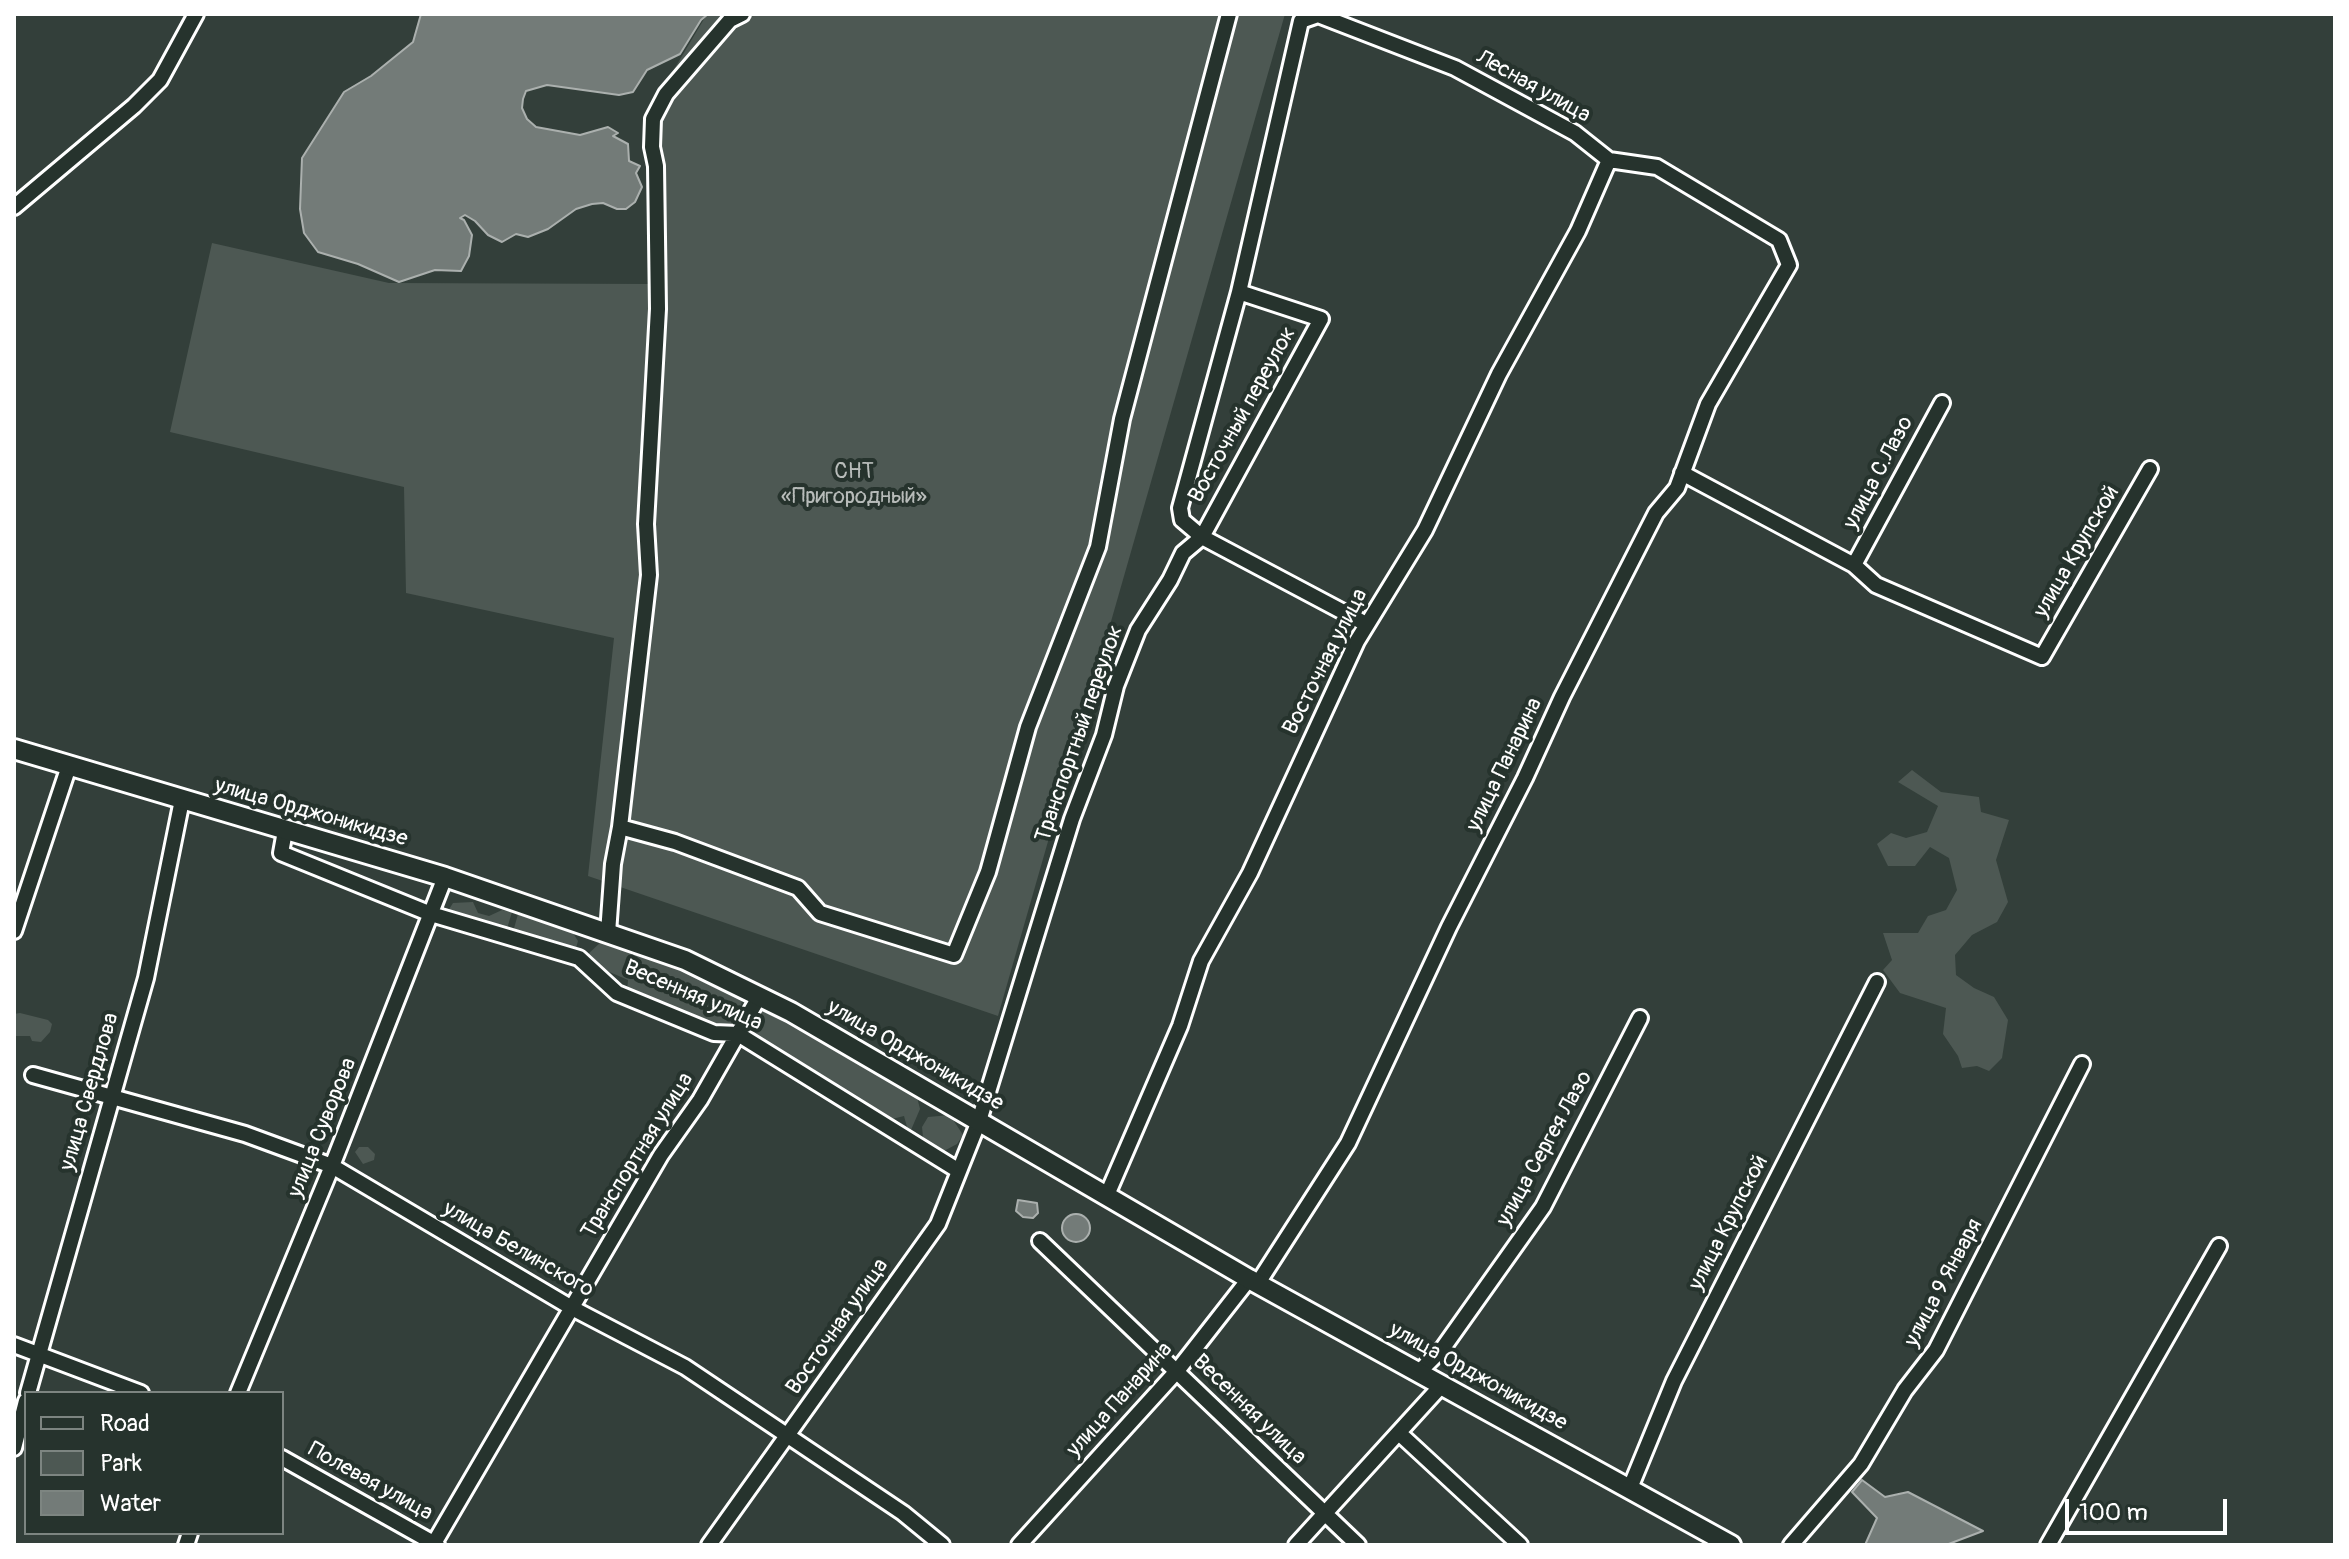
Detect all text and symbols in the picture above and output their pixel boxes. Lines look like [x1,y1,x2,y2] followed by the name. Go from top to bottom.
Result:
[1471,45,1595,129] street label: Лесная улица
[1184,323,1302,507] street label: Восточный переулок
[1838,412,1920,534] street label: улица С.Лазо
[781,459,927,510] park label: СНТ «Пригородный»
[2029,481,2125,623] street label: улица Крупской
[1278,585,1374,739] street label: Восточная улица
[1031,622,1129,846] street label: Транспортный переулок
[1461,694,1549,836] street label: улица Панарина
[211,773,411,853] street label: улица Орджоникидзе
[620,955,766,1037] street label: Весенняя улица
[822,995,1008,1117] street label: улица Орджоникидзе
[55,1010,125,1174] street label: улица Свердлова
[283,1054,363,1202] street label: улица Суворова
[1491,1067,1599,1231] street label: улица Сергея Лазо
[576,1068,700,1244] street label: Транспортная улица
[1684,1151,1774,1295] street label: улица Крупской
[438,1196,598,1304] street label: улица Белинского
[1899,1214,1989,1352] street label: улица 9 Января
[781,1254,895,1400] street label: Восточная улица
[1384,1317,1572,1437] street label: улица Орджоникидзе
[1061,1337,1179,1463] street label: улица Панарина
[1187,1349,1311,1471] street label: Весенняя улица
[24,1391,284,1535] legend
[100,1409,150,1438] text: Road
[303,1437,437,1527] street label: Полевая улица
[100,1449,142,1478] text: Park
[2069,1483,2231,1533] scale bar
[100,1489,161,1518] text: Water
[2079,1498,2148,1527] text: 100 m

